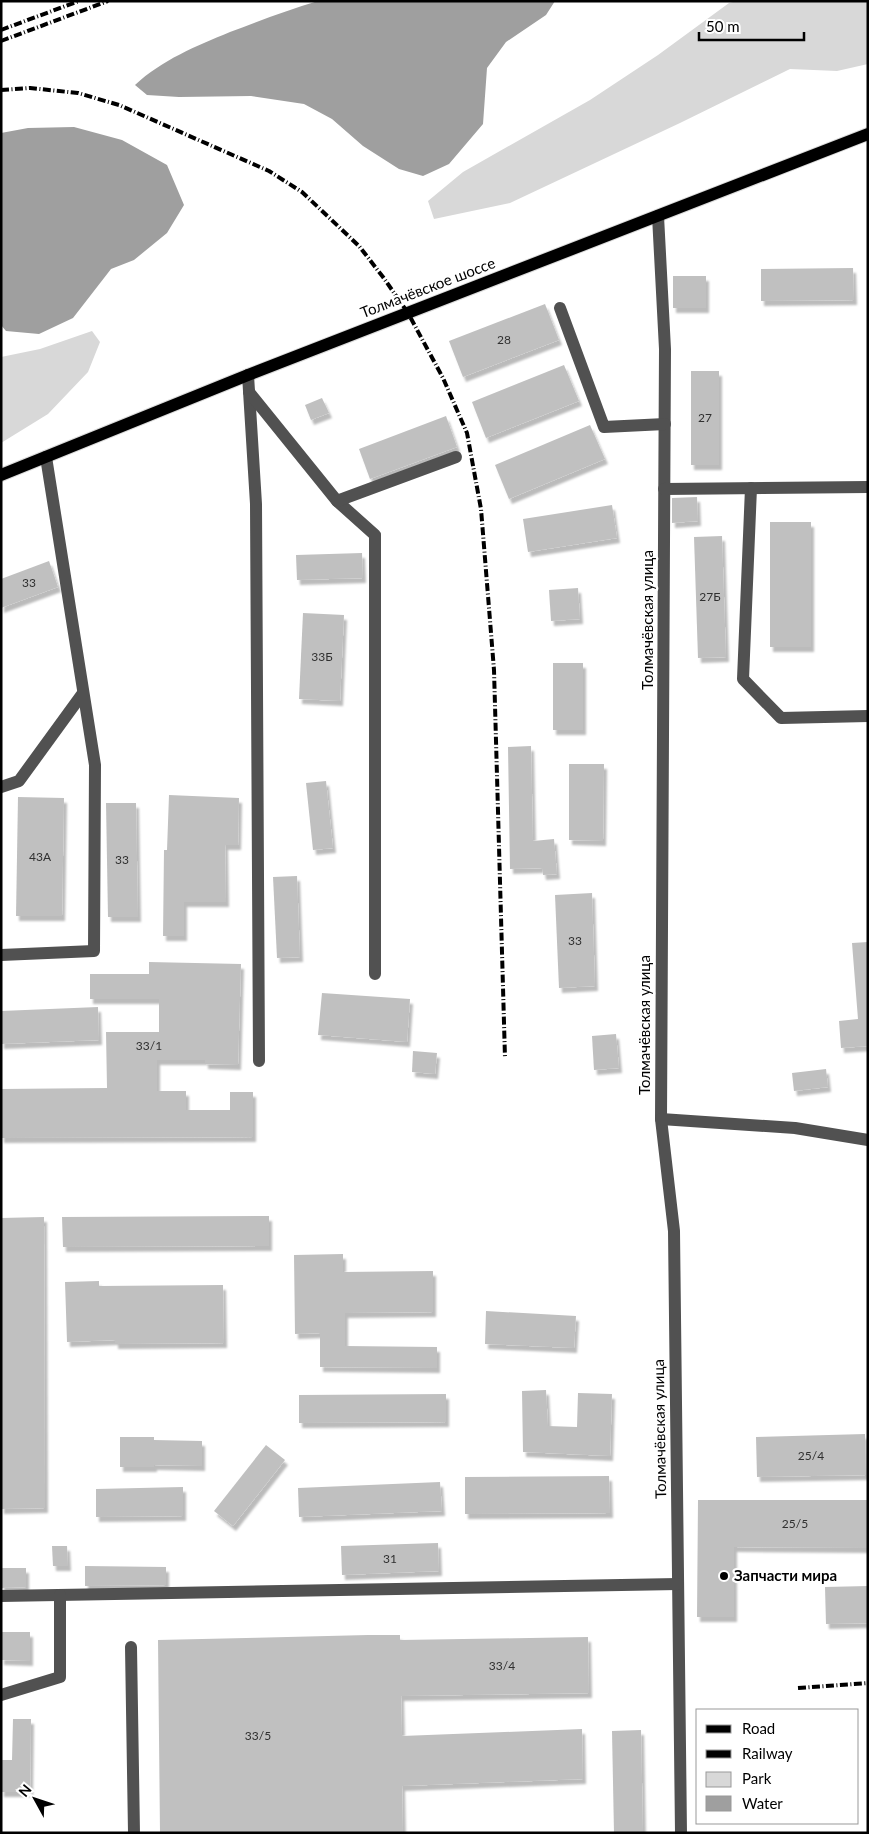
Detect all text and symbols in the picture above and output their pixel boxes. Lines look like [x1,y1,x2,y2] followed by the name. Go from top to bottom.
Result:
[699,10,804,42] scale bar
[706,17,740,35] text: 50 m
[358,253,498,321] street label: Толмачёвское шоссе
[497,332,511,347] house number: 28
[698,410,712,425] house number: 27
[638,550,656,690] street label: Толмачёвская улица
[22,575,36,590] house number: 33
[699,589,721,604] house number: 27Б
[311,649,333,664] house number: 33Б
[29,849,52,864] house number: 43А
[115,852,129,867] house number: 33
[568,933,582,948] house number: 33
[635,955,653,1095] street label: Толмачёвская улица
[136,1038,162,1053] house number: 33/1
[649,1359,669,1499] street label: Толмачёвская улица
[798,1448,824,1463] house number: 25/4
[782,1516,808,1531] house number: 25/5
[383,1551,397,1566] house number: 31
[734,1566,837,1584] place label: Запчасти мира
[718,1570,730,1582] marker: Запчасти мира
[489,1658,515,1673] house number: 33/4
[696,1709,859,1824] legend
[742,1719,775,1737] text: Road
[245,1728,271,1743] house number: 33/5
[742,1744,793,1762] text: Railway
[742,1769,772,1787] text: Park
[10,1774,60,1824] north arrow
[15,1781,35,1800] text: N
[742,1794,783,1812] text: Water

